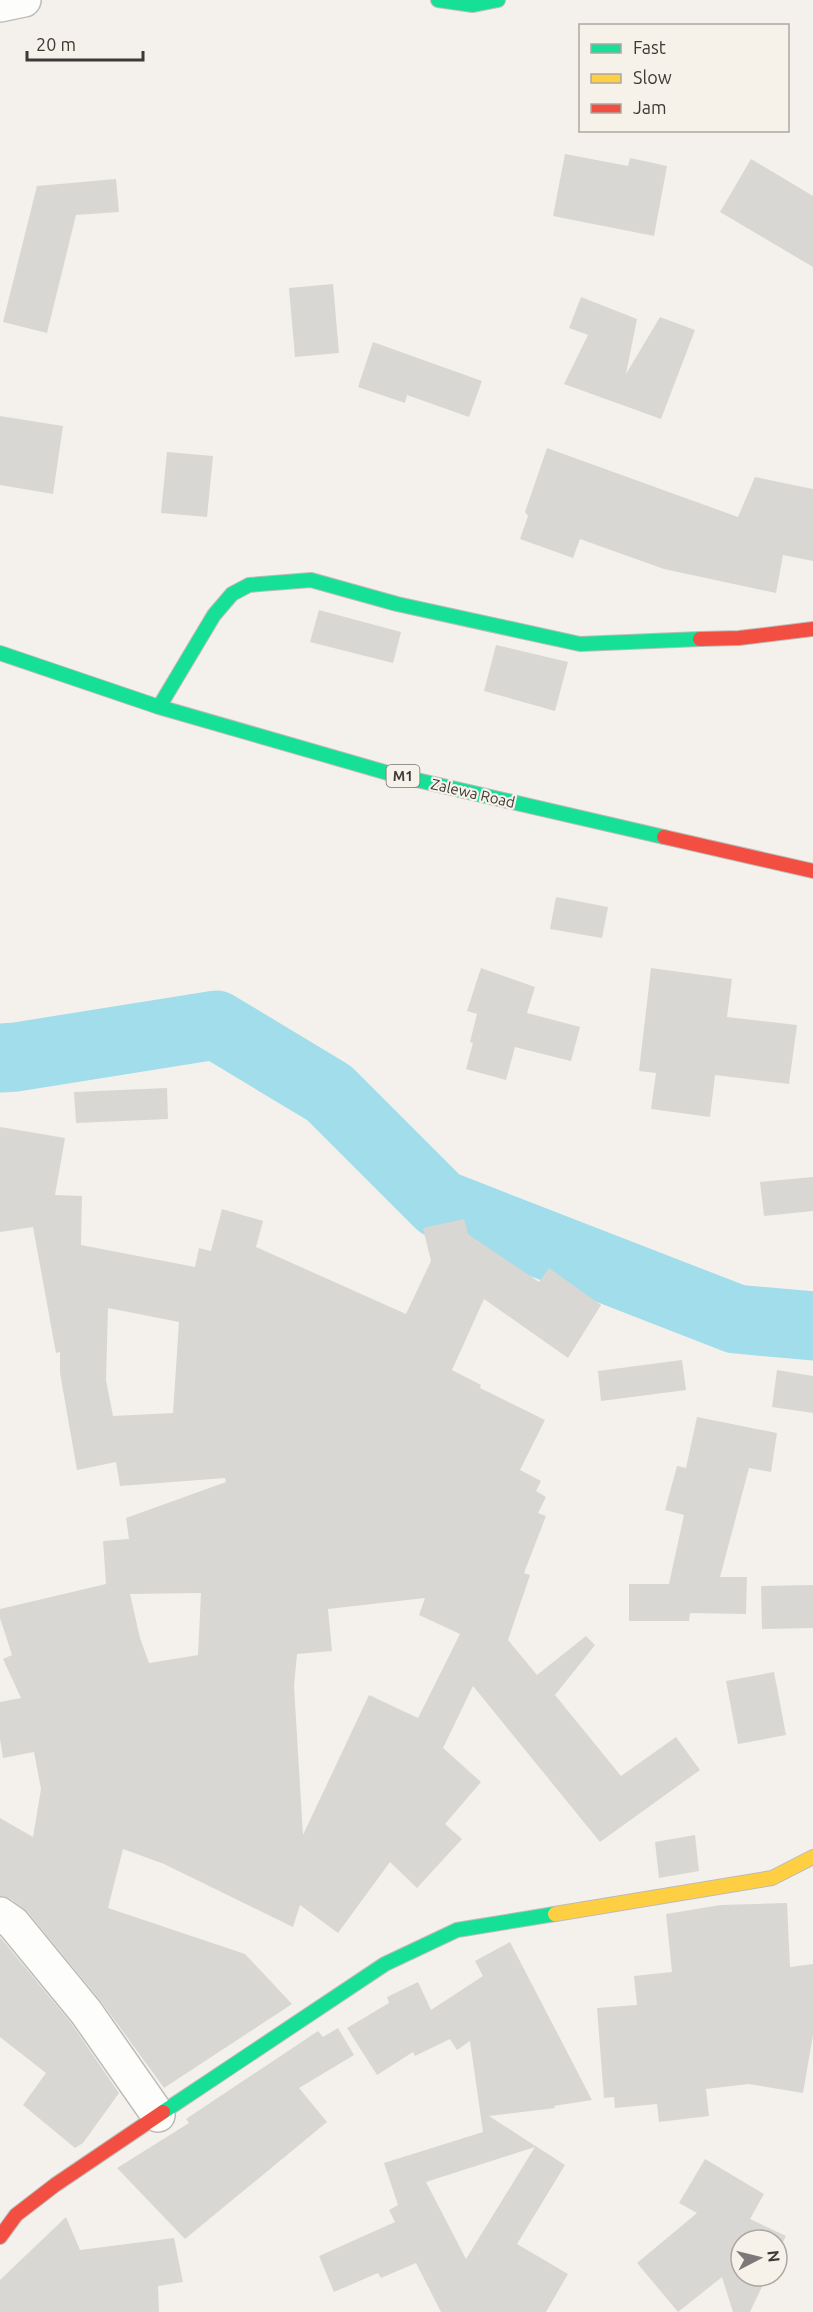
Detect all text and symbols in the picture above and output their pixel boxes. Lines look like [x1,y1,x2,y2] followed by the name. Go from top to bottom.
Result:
[27,24,142,62] scale bar
[579,24,789,132] legend
[36,34,76,54] text: 20 m
[633,37,666,57] text: Fast
[633,67,672,87] text: Slow
[633,97,667,117] text: Jam
[386,765,420,787] road number: M1
[429,775,517,811] street label: Zalewa Road
[729,2228,789,2288] north arrow
[764,2249,784,2263] text: N

